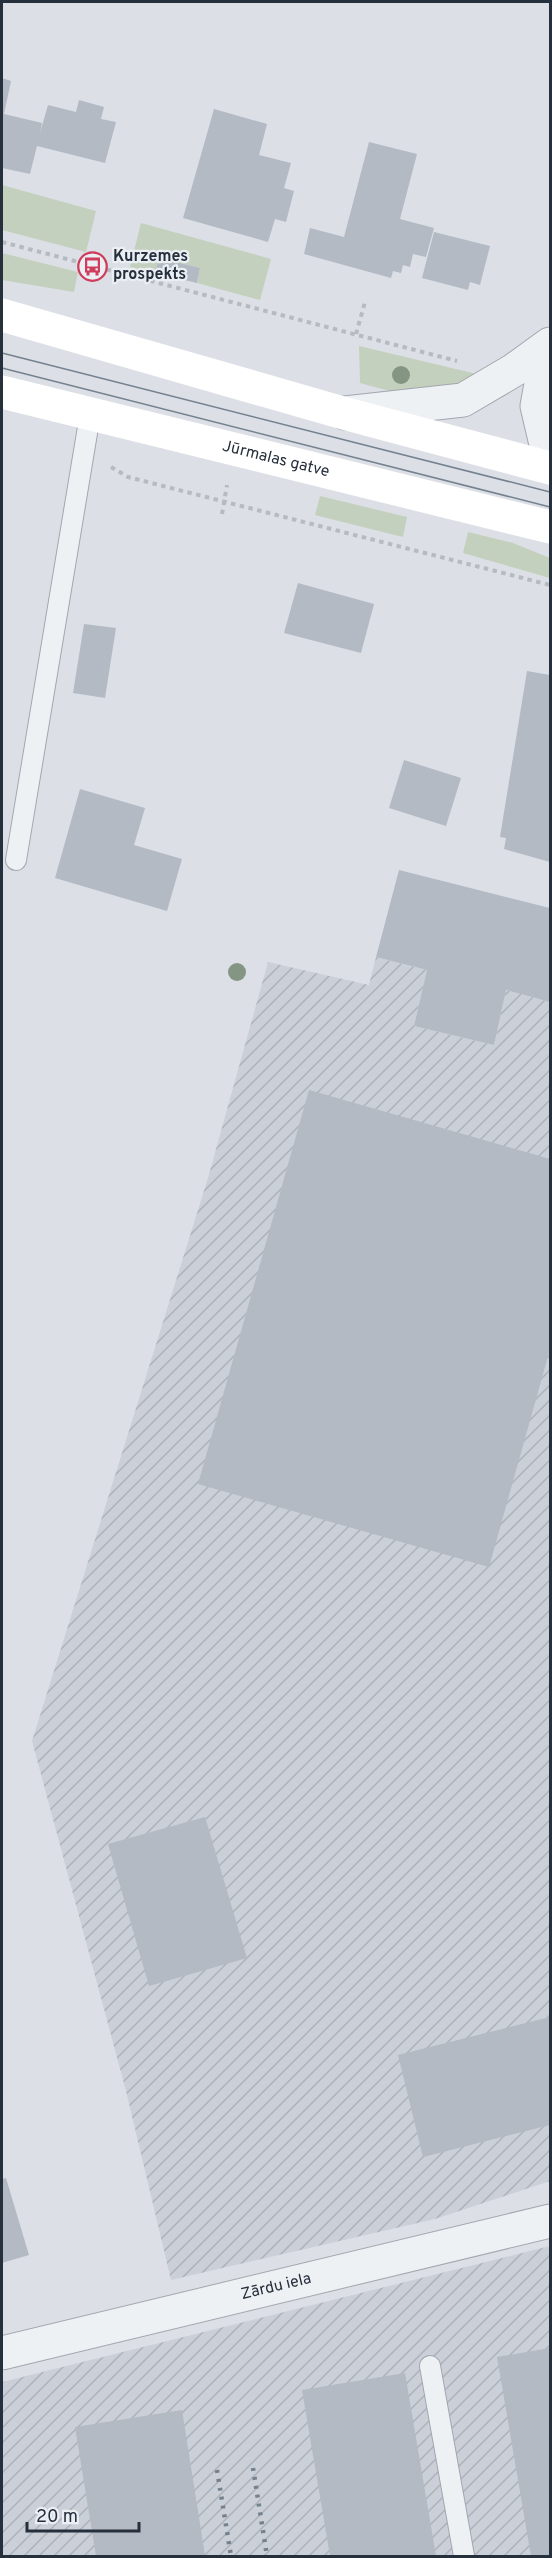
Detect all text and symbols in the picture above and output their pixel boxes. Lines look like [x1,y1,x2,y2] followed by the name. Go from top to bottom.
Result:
[113,247,188,285] place label: Kurzemes prospekts
[76,250,108,282] bus stop icon: Kurzemes prospekts
[220,437,332,482] street label: Jūrmalas gatve
[239,2269,313,2305] street label: Zārdu iela
[27,2495,140,2533] scale bar
[36,2506,78,2529] text: 20 m

